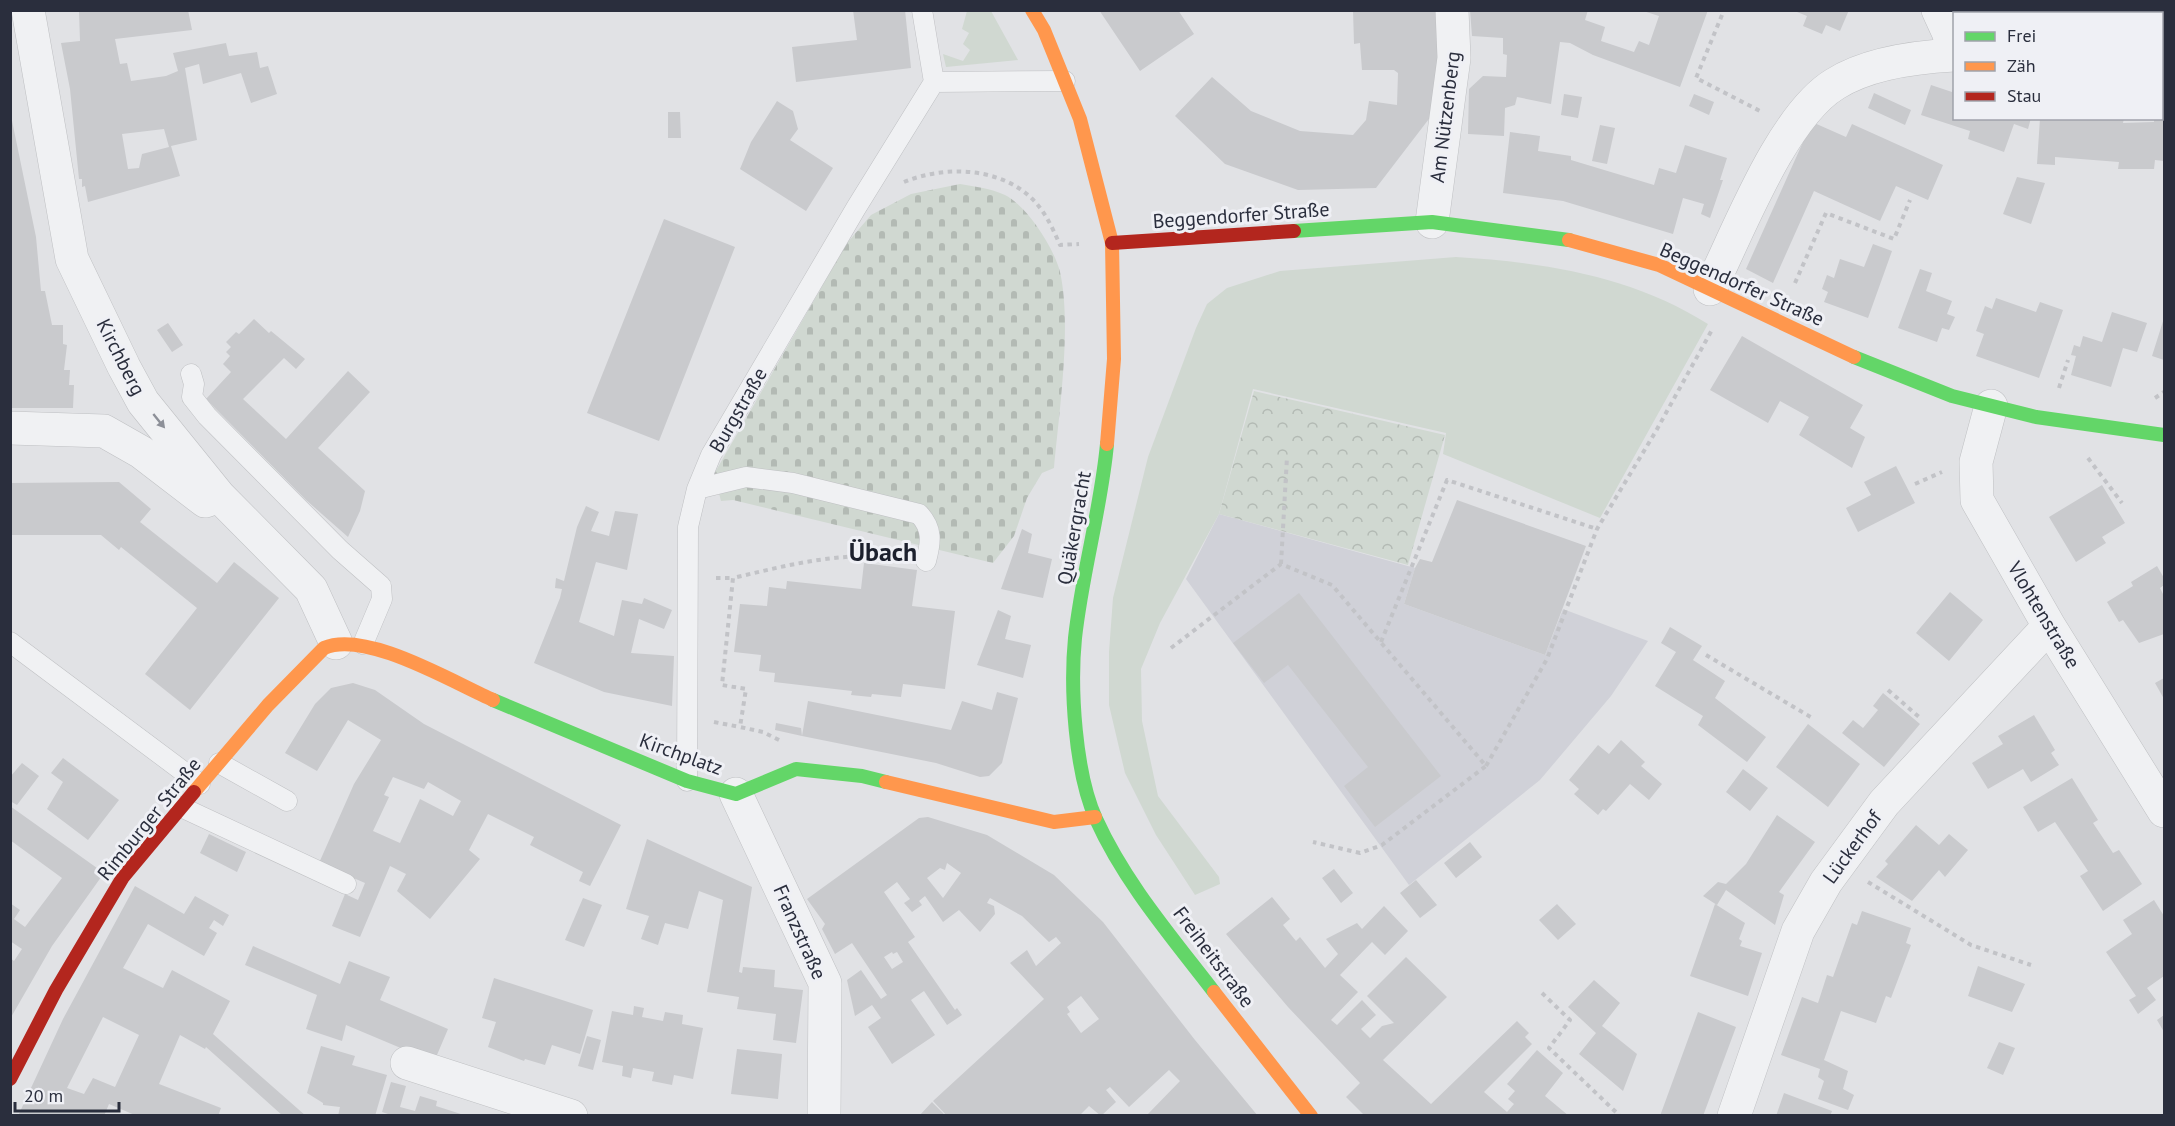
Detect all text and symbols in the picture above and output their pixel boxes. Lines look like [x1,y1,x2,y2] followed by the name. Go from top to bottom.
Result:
[1953,12,2163,120] legend
[2007,24,2036,47] text: Frei
[1424,50,1466,184] street label: Am Nützenberg
[2007,54,2036,77] text: Zäh
[2007,84,2041,107] text: Stau
[1152,196,1330,234] street label: Beggendorfer Straße
[1656,236,1828,332] street label: Beggendorfer Straße
[91,314,151,400] street label: Kirchberg
[703,363,773,457] street label: Burgstraße
[152,413,165,428] one-way arrow
[1051,469,1097,587] street label: Quäkergracht
[849,535,917,568] district label: Übach
[2001,556,2086,673] street label: Vlohtenstraße
[636,727,726,781] street label: Kirchplatz
[91,752,207,886] street label: Rimburger Straße
[1817,804,1888,889] street label: Lückerhof
[768,881,832,983] street label: Franzstraße
[1168,901,1260,1013] street label: Freiheitstraße
[15,1075,118,1113] scale bar
[24,1084,63,1107] text: 20 m

